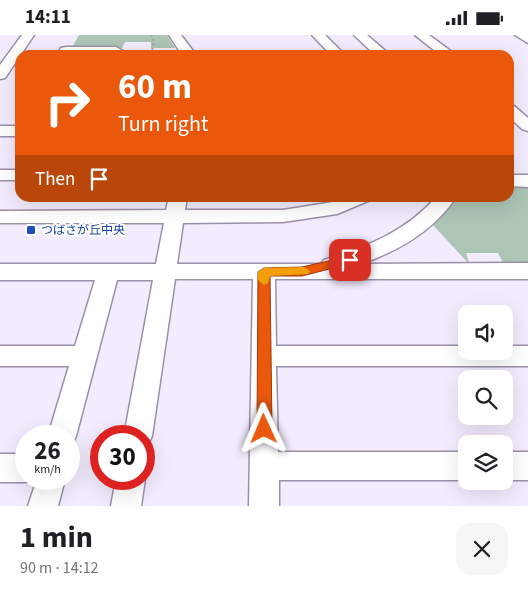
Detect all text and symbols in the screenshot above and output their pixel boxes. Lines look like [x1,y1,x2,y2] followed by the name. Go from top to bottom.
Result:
[25,4,71,31] text: 14:11
[118,62,192,112] text: 60 m
[35,70,100,135] icon: right
[118,108,208,140] text: Turn right
[85,165,113,193] icon: arrive
[35,166,75,193] text: Then
[41,222,125,239] place label: つばさが丘中央
[25,224,37,236] marker: つばさが丘中央
[329,239,371,281] pin
[336,246,364,274] icon: arrive
[458,305,513,490] map controls
[458,305,513,360] button: sound
[458,370,513,425] button: search
[237,402,289,454] position arrow
[90,425,155,490] speed limit sign: 30
[34,433,61,469] text: 26
[458,435,513,490] button: layers
[34,461,61,478] text: km/h
[20,516,93,559] text: 1 min
[456,523,508,575] button: close
[20,557,99,579] text: 90 m · 14:12

